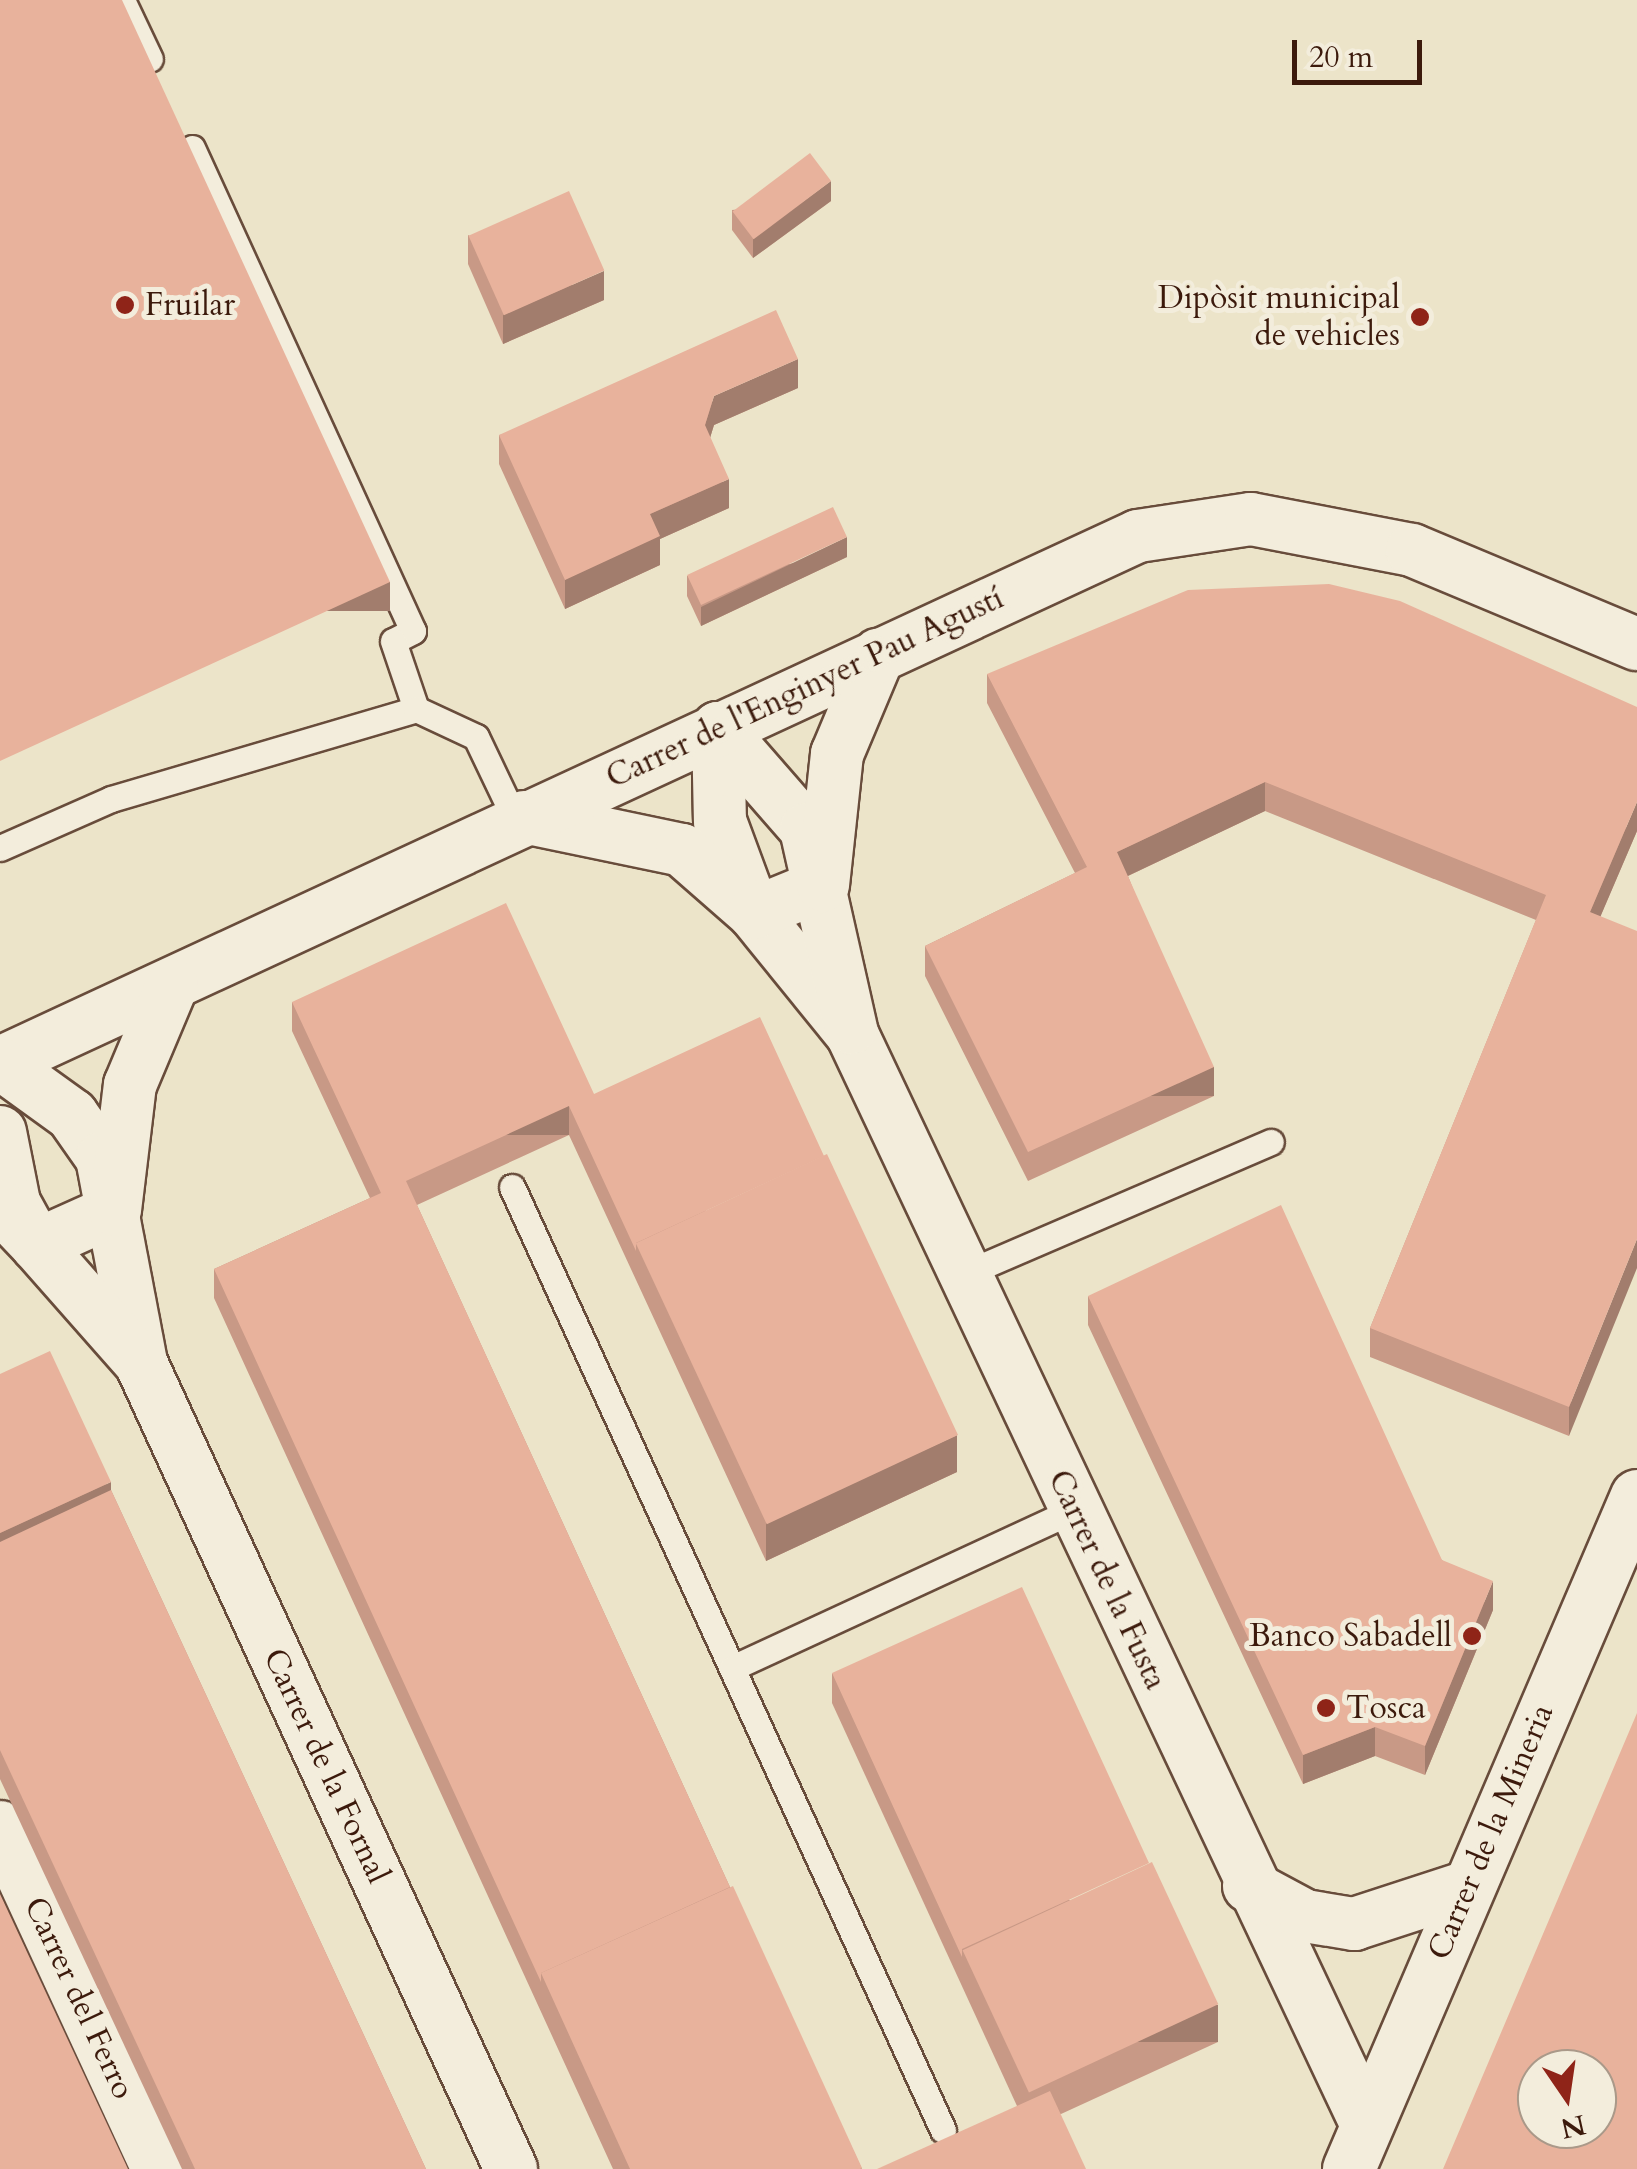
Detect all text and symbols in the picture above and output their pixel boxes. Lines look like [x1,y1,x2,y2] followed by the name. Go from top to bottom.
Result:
[1297,20,1427,82] scale bar
[1309,37,1373,78] text: 20 m
[1158,280,1400,355] place label: Dipòsit municipal de vehicles
[145,286,235,324] place label: Fruilar
[114,294,136,316] marker: Fruilar
[1409,306,1431,328] marker: Dipòsit municipal de vehicles
[600,579,1010,797] street label: Carrer de l'Enginyer Pau Agustí
[1039,1464,1175,1696] street label: Carrer de la Fusta
[1249,1617,1452,1655] place label: Banco Sabadell
[1461,1625,1483,1647] marker: Banco Sabadell
[255,1643,397,1889] street label: Carrer de la Fornal
[1346,1689,1426,1727] place label: Tosca
[1315,1697,1337,1719] marker: Tosca
[1420,1699,1562,1965] street label: Carrer de la Mineria
[16,1891,142,2105] street label: Carrer del Ferro
[1517,2049,1617,2149] north arrow
[1557,2105,1589,2148] text: N

